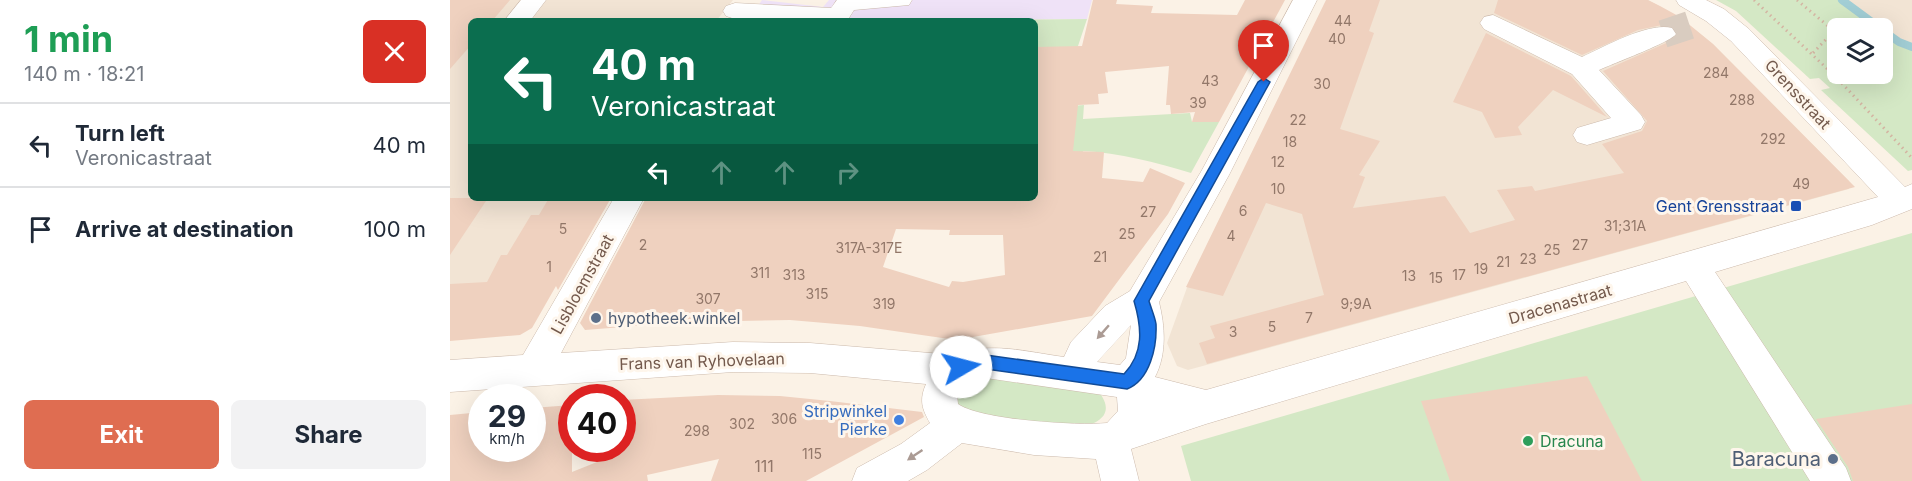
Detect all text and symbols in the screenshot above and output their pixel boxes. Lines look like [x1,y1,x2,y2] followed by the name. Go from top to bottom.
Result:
[1334,12,1352,29] house number: 44
[24,17,113,61] text: 1 min
[1827,18,1893,84] map controls
[1827,18,1893,84] button: layers
[363,20,426,83] button: close
[1238,20,1289,82] pin
[1247,29,1280,62] icon: arrive
[1328,30,1346,47] house number: 40
[591,39,696,90] text: 40 m
[492,42,570,120] icon: left
[1761,55,1835,133] street label: Grensstraat
[24,62,144,86] text: 140 m · 18:21
[1703,64,1729,81] house number: 284
[1201,72,1219,89] house number: 43
[1313,75,1331,92] house number: 30
[591,90,776,123] text: Veronicastraat
[1729,91,1755,108] house number: 288
[1189,94,1207,111] house number: 39
[1289,111,1307,128] house number: 22
[75,120,165,146] text: Turn left
[24,129,57,162] icon: left
[1760,130,1786,147] house number: 292
[372,132,426,158] text: 40 m
[1283,133,1297,150] house number: 18
[75,146,212,170] text: Veronicastraat
[1271,153,1285,170] house number: 12
[642,156,675,189] icon: left
[705,156,738,189] icon: ahead
[768,156,801,189] icon: ahead
[831,156,864,189] icon: right
[1792,175,1810,192] house number: 49
[1271,180,1285,197] house number: 10
[1656,196,1784,216] place label: Gent Grensstraat
[1789,199,1803,213] marker: Gent Grensstraat
[1239,202,1247,219] house number: 6
[1140,203,1156,220] house number: 27
[24,213,57,246] icon: arrive
[75,216,294,242] text: Arrive at destination
[364,216,426,242] text: 100 m
[1604,217,1647,234] house number: 31;31A
[559,220,567,237] house number: 5
[1118,225,1136,242] house number: 25
[1226,227,1236,244] house number: 4
[546,231,618,337] street label: Lisbloemstraat
[639,236,647,253] house number: 2
[1572,236,1588,253] house number: 27
[836,239,902,256] house number: 317A-317E
[1543,241,1561,258] house number: 25
[1093,248,1107,265] house number: 21
[1519,250,1537,267] house number: 23
[1496,253,1510,270] house number: 21
[546,258,552,275] house number: 1
[1474,260,1488,277] house number: 19
[750,264,770,281] house number: 311
[783,266,806,283] house number: 313
[1452,266,1466,283] house number: 17
[1402,267,1416,284] house number: 13
[1429,269,1443,286] house number: 15
[1506,280,1614,328] street label: Dracenastraat
[806,285,828,302] house number: 315
[695,290,721,307] house number: 307
[872,295,896,312] house number: 319
[1340,295,1372,312] house number: 9;9A
[608,308,740,328] place label: hypotheek.winkel
[1305,309,1313,326] house number: 7
[589,311,603,325] marker: hypotheek.winkel
[1268,318,1276,335] house number: 5
[1229,323,1237,340] house number: 3
[1097,324,1110,339] one-way arrow
[929,335,993,399] position arrow
[619,348,785,374] street label: Frans van Ryhovelaan
[558,384,636,462] speed limit sign: 40
[488,398,526,434] text: 29
[24,400,219,469] button: Exit
[231,400,426,469] button: Share
[804,401,887,439] place label: Stripwinkel Pierke
[771,410,797,427] house number: 306
[892,413,906,427] marker: Stripwinkel Pierke
[729,415,755,432] house number: 302
[684,422,710,439] house number: 298
[489,429,525,448] text: km/h
[1540,431,1604,451] place label: Dracuna
[1521,434,1535,448] marker: Dracuna
[802,445,822,462] house number: 115
[1732,447,1821,471] place label: Baracuna
[908,449,924,461] one-way arrow
[1826,452,1840,466] marker: Baracuna
[754,456,774,476] house number: 111

